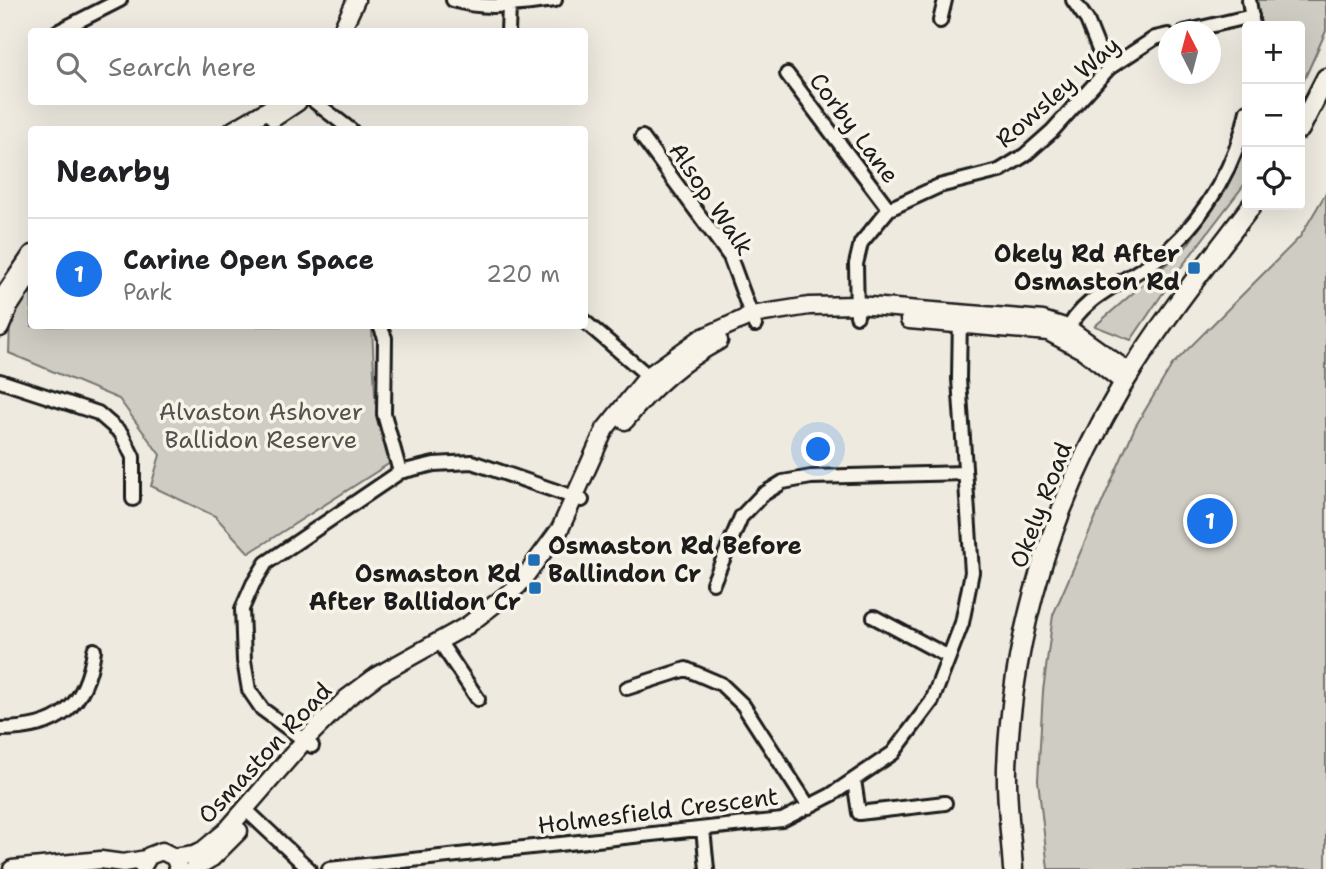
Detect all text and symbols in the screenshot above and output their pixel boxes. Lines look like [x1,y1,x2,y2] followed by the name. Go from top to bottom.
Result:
[1158,21,1221,84] north arrow
[1242,21,1305,210] map controls
[1242,21,1305,84] button: +
[28,28,588,105] search box
[989,29,1127,155] street label: Rowsley Way
[52,48,90,86] icon: search
[108,49,257,84] text: Search here
[802,66,906,190] street label: Corby Lane
[1242,84,1305,147] button: −
[661,136,761,262] street label: Alsop Walk
[1242,147,1305,210] button: locate
[56,151,171,192] text: Nearby
[994,238,1180,298] place label: Okely Rd After Osmaston Rd
[123,242,374,277] text: Carine Open Space
[74,259,84,289] text: 1
[486,259,560,289] text: 220 m
[1186,260,1202,276] marker: Okely Rd After Osmaston Rd
[123,277,172,307] text: Park
[159,396,363,456] park label: Alvaston Ashover Ballidon Reserve
[801,432,835,466] your location
[1002,437,1080,573] street label: Okely Road
[1187,495,1233,547] pin: 1
[548,530,802,590] place label: Osmaston Rd Before Ballindon Cr
[526,552,542,568] marker: Osmaston Rd Before Ballindon Cr
[309,558,521,618] place label: Osmaston Rd After Ballidon Cr
[527,580,543,596] marker: Osmaston Rd After Ballidon Cr
[191,675,339,831] street label: Osmaston Road
[536,780,780,842] street label: Holmesfield Crescent

